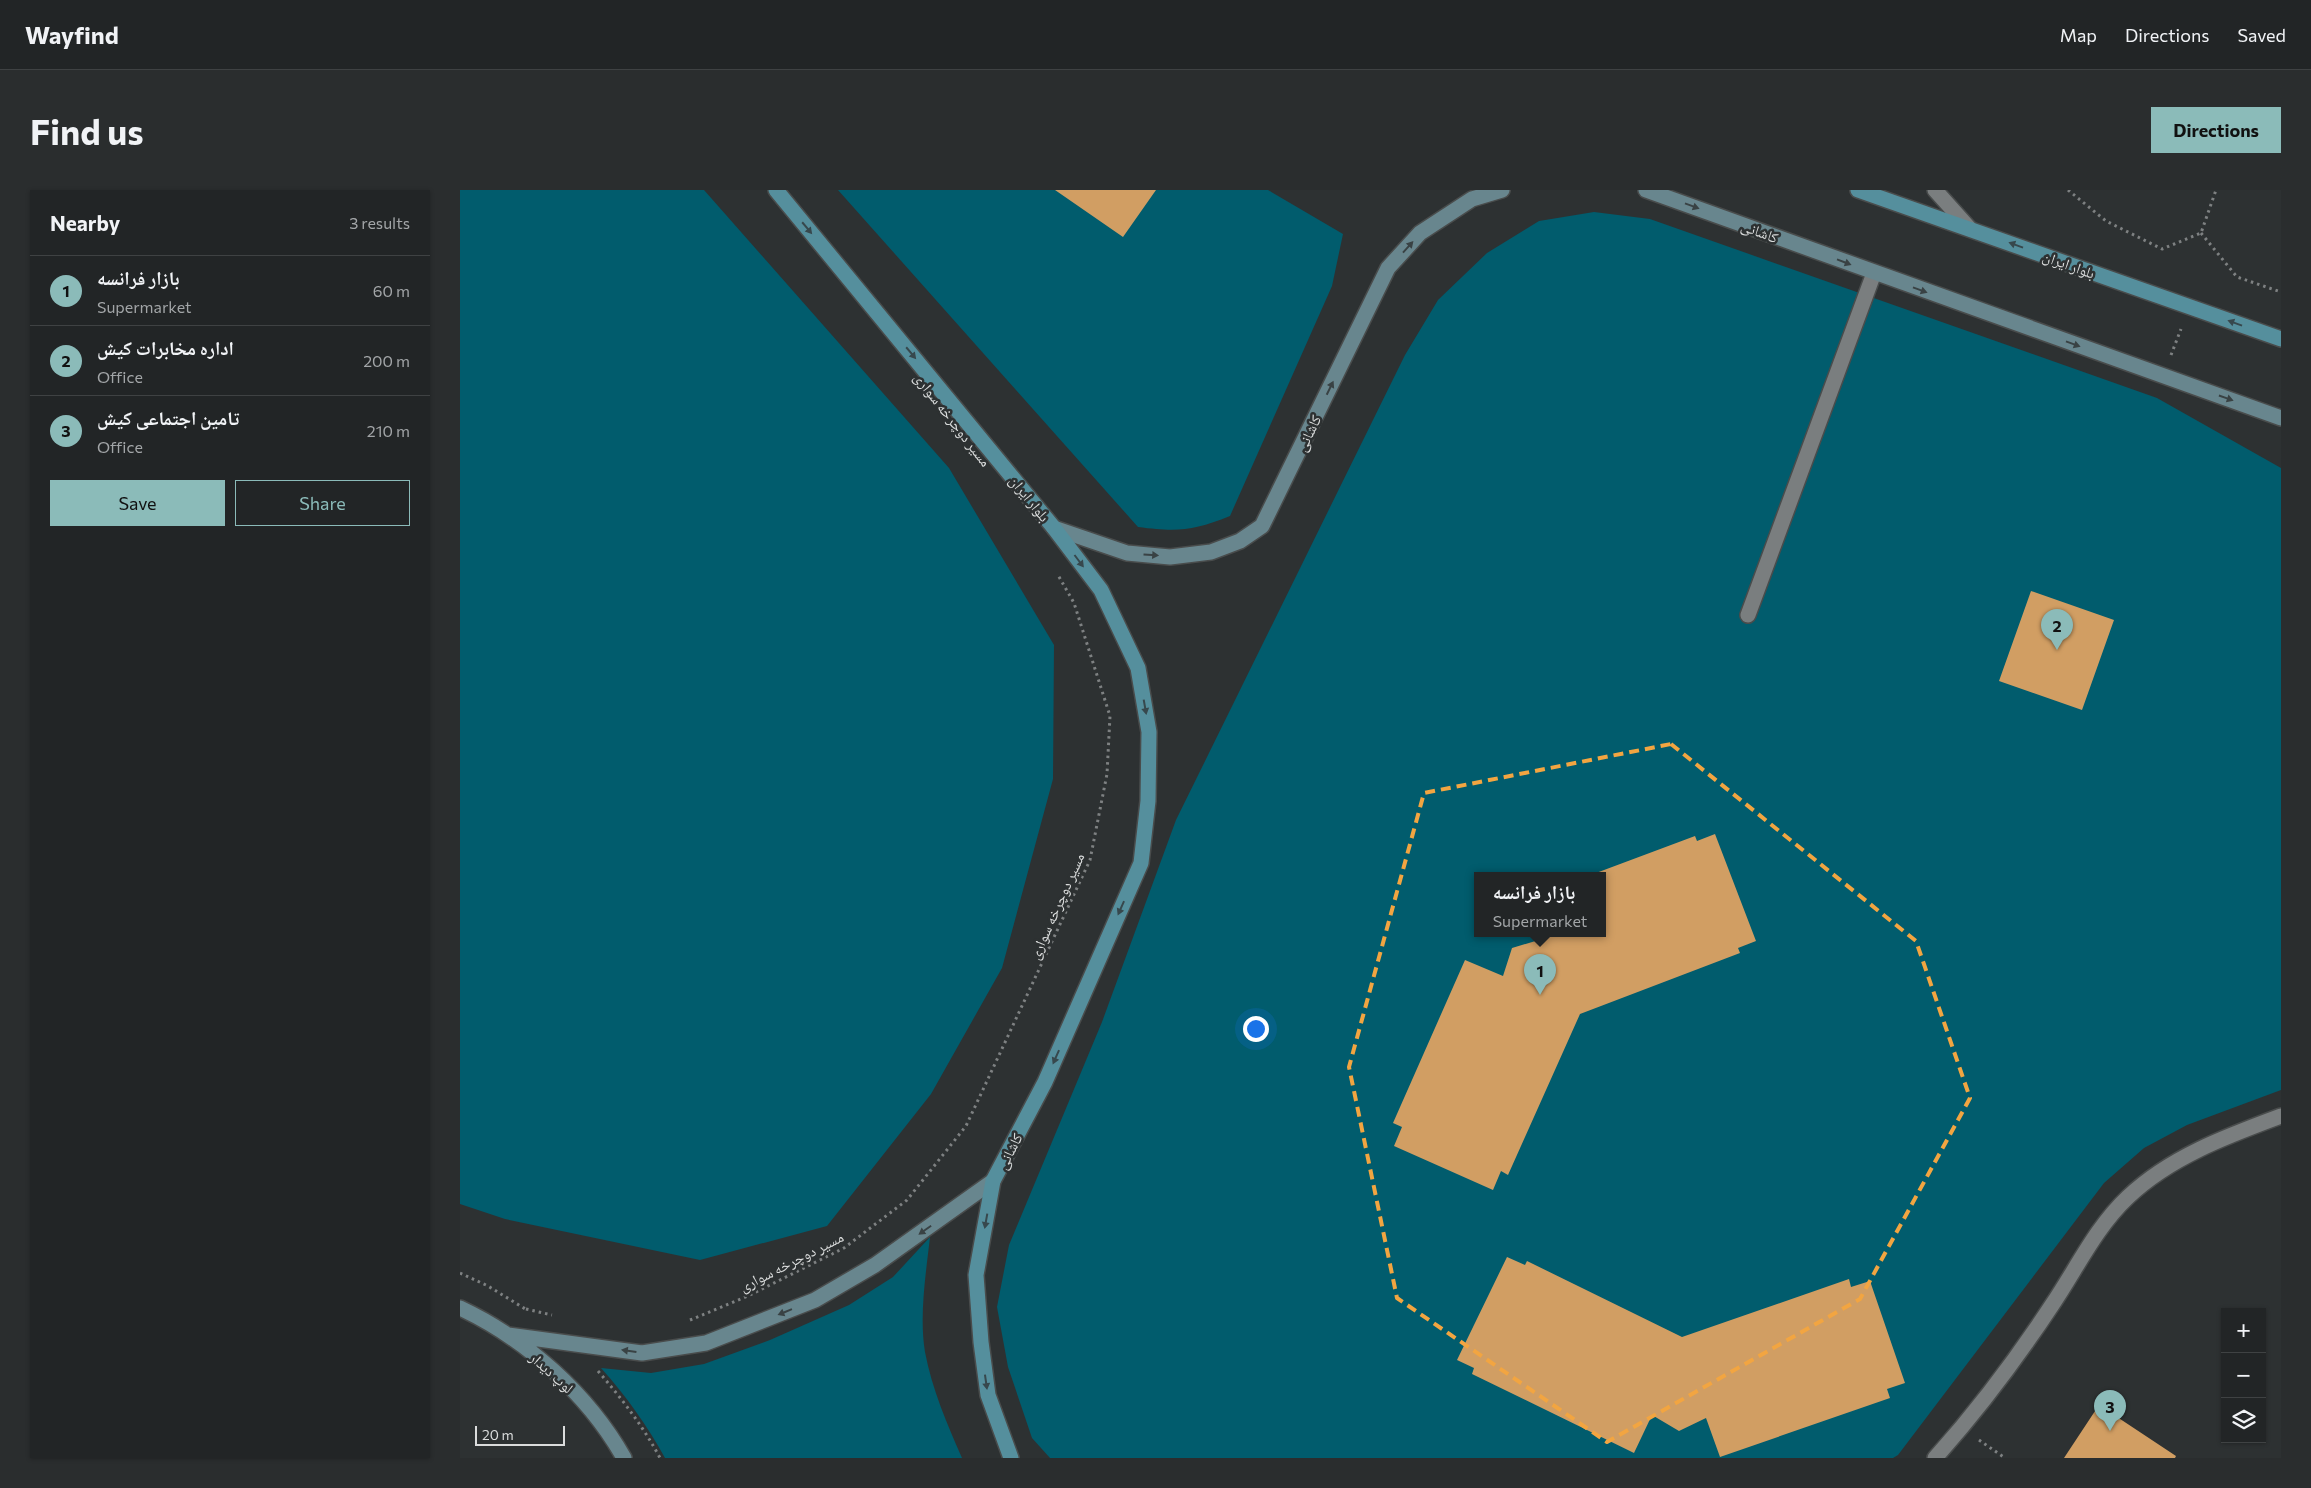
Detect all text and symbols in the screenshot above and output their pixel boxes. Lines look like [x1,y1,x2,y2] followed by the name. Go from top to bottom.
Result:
[25,20,119,49] text: Wayfind
[2060,24,2097,46] text: Map
[2125,24,2209,46] text: Directions
[2237,24,2286,46] text: Saved
[2151,107,2281,153] button: Directions
[30,109,144,152] text: Find us
[1685,202,1700,210] one-way arrow
[50,210,120,235] text: Nearby
[349,213,410,232] text: 3 results
[1738,216,1781,248] street label: کاشانی
[802,221,813,234] one-way arrow
[1402,241,1414,253] one-way arrow
[2008,241,2023,249] one-way arrow
[2040,246,2098,284] street label: بلوار ایران
[1837,258,1852,266] one-way arrow
[97,266,179,289] text: بازار فرانسه
[62,281,70,300] text: 1
[373,281,410,300] text: 60 m
[1912,287,1927,294] one-way arrow
[97,297,192,316] text: Supermarket
[2227,319,2242,327] one-way arrow
[97,336,234,359] text: اداره مخابرات کیش
[2065,341,2080,348] one-way arrow
[905,346,916,359] one-way arrow
[61,351,71,370] text: 2
[363,351,410,370] text: 200 m
[97,367,143,386] text: Office
[909,368,995,471] street label: مسیر دوچرخه سواری
[1326,381,1334,395] one-way arrow
[2219,394,2234,402] one-way arrow
[97,406,239,429] text: تامین اجتماعی کیش
[1292,412,1326,455] street label: کاشانی
[61,421,71,440] text: 3
[367,421,410,440] text: 210 m
[97,437,143,456] text: Office
[1004,471,1054,526] street label: بلوار ایران
[50,480,225,526] button: Save
[235,480,410,526] button: Share
[1144,552,1160,560] one-way arrow
[1074,554,1084,568] one-way arrow
[2041,609,2073,650] pin: 2
[1141,699,1149,715] one-way arrow
[1024,850,1089,963] street label: مسیر دوچرخه سواری
[1474,872,1606,937] popup
[1493,880,1575,903] text: بازار فرانسه
[1117,901,1125,915] one-way arrow
[1493,911,1587,930] text: Supermarket
[1524,954,1556,995] pin: 1
[1243,1016,1269,1042] your location
[1051,1050,1059,1064] one-way arrow
[992,1130,1027,1173] street label: کاشانی
[981,1213,989,1229] one-way arrow
[918,1225,931,1235] one-way arrow
[736,1227,847,1297] street label: مسیر دوچرخه سواری
[777,1308,792,1316] one-way arrow
[2221,1308,2266,1443] map controls
[2221,1308,2266,1353] button: +
[525,1347,578,1397] street label: لوپ دیدار
[621,1347,637,1355] one-way arrow
[2221,1353,2266,1398] button: −
[983,1375,991,1391] one-way arrow
[2094,1390,2126,1431] pin: 3
[2221,1398,2266,1443] button: layers
[475,1423,565,1446] scale bar
[482,1426,514,1443] text: 20 m

